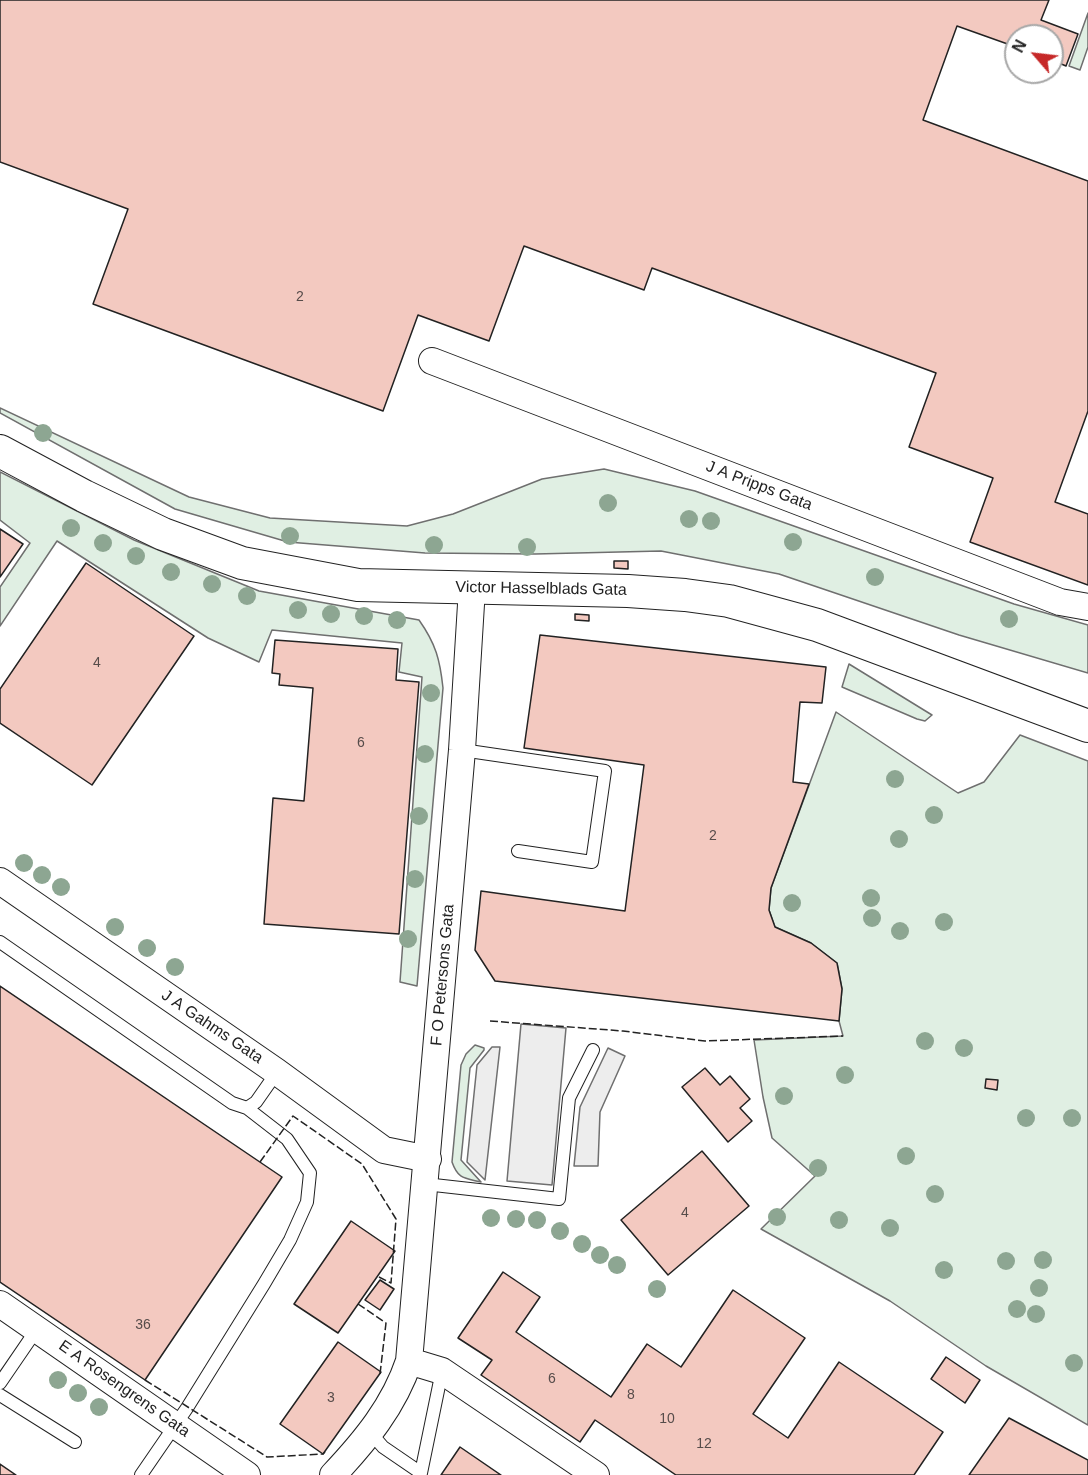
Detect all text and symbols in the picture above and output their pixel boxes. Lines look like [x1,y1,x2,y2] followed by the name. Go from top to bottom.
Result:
[1004,24,1064,84] north arrow
[1009,37,1030,55] text: N
[296,289,304,305] house number: 2
[703,457,815,515] street label: J A Pripps Gata
[455,578,627,600] street label: Victor Hasselblads Gata
[93,655,101,671] house number: 4
[357,735,365,751] house number: 6
[709,828,717,844] house number: 2
[427,903,459,1047] street label: F O Petersons Gata
[158,986,266,1068] street label: J A Gahms Gata
[681,1205,689,1221] house number: 4
[135,1317,151,1333] house number: 36
[55,1337,193,1441] street label: E A Rosengrens Gata
[548,1371,556,1387] house number: 6
[627,1387,635,1403] house number: 8
[327,1390,335,1406] house number: 3
[659,1411,675,1427] house number: 10
[696,1436,712,1452] house number: 12

